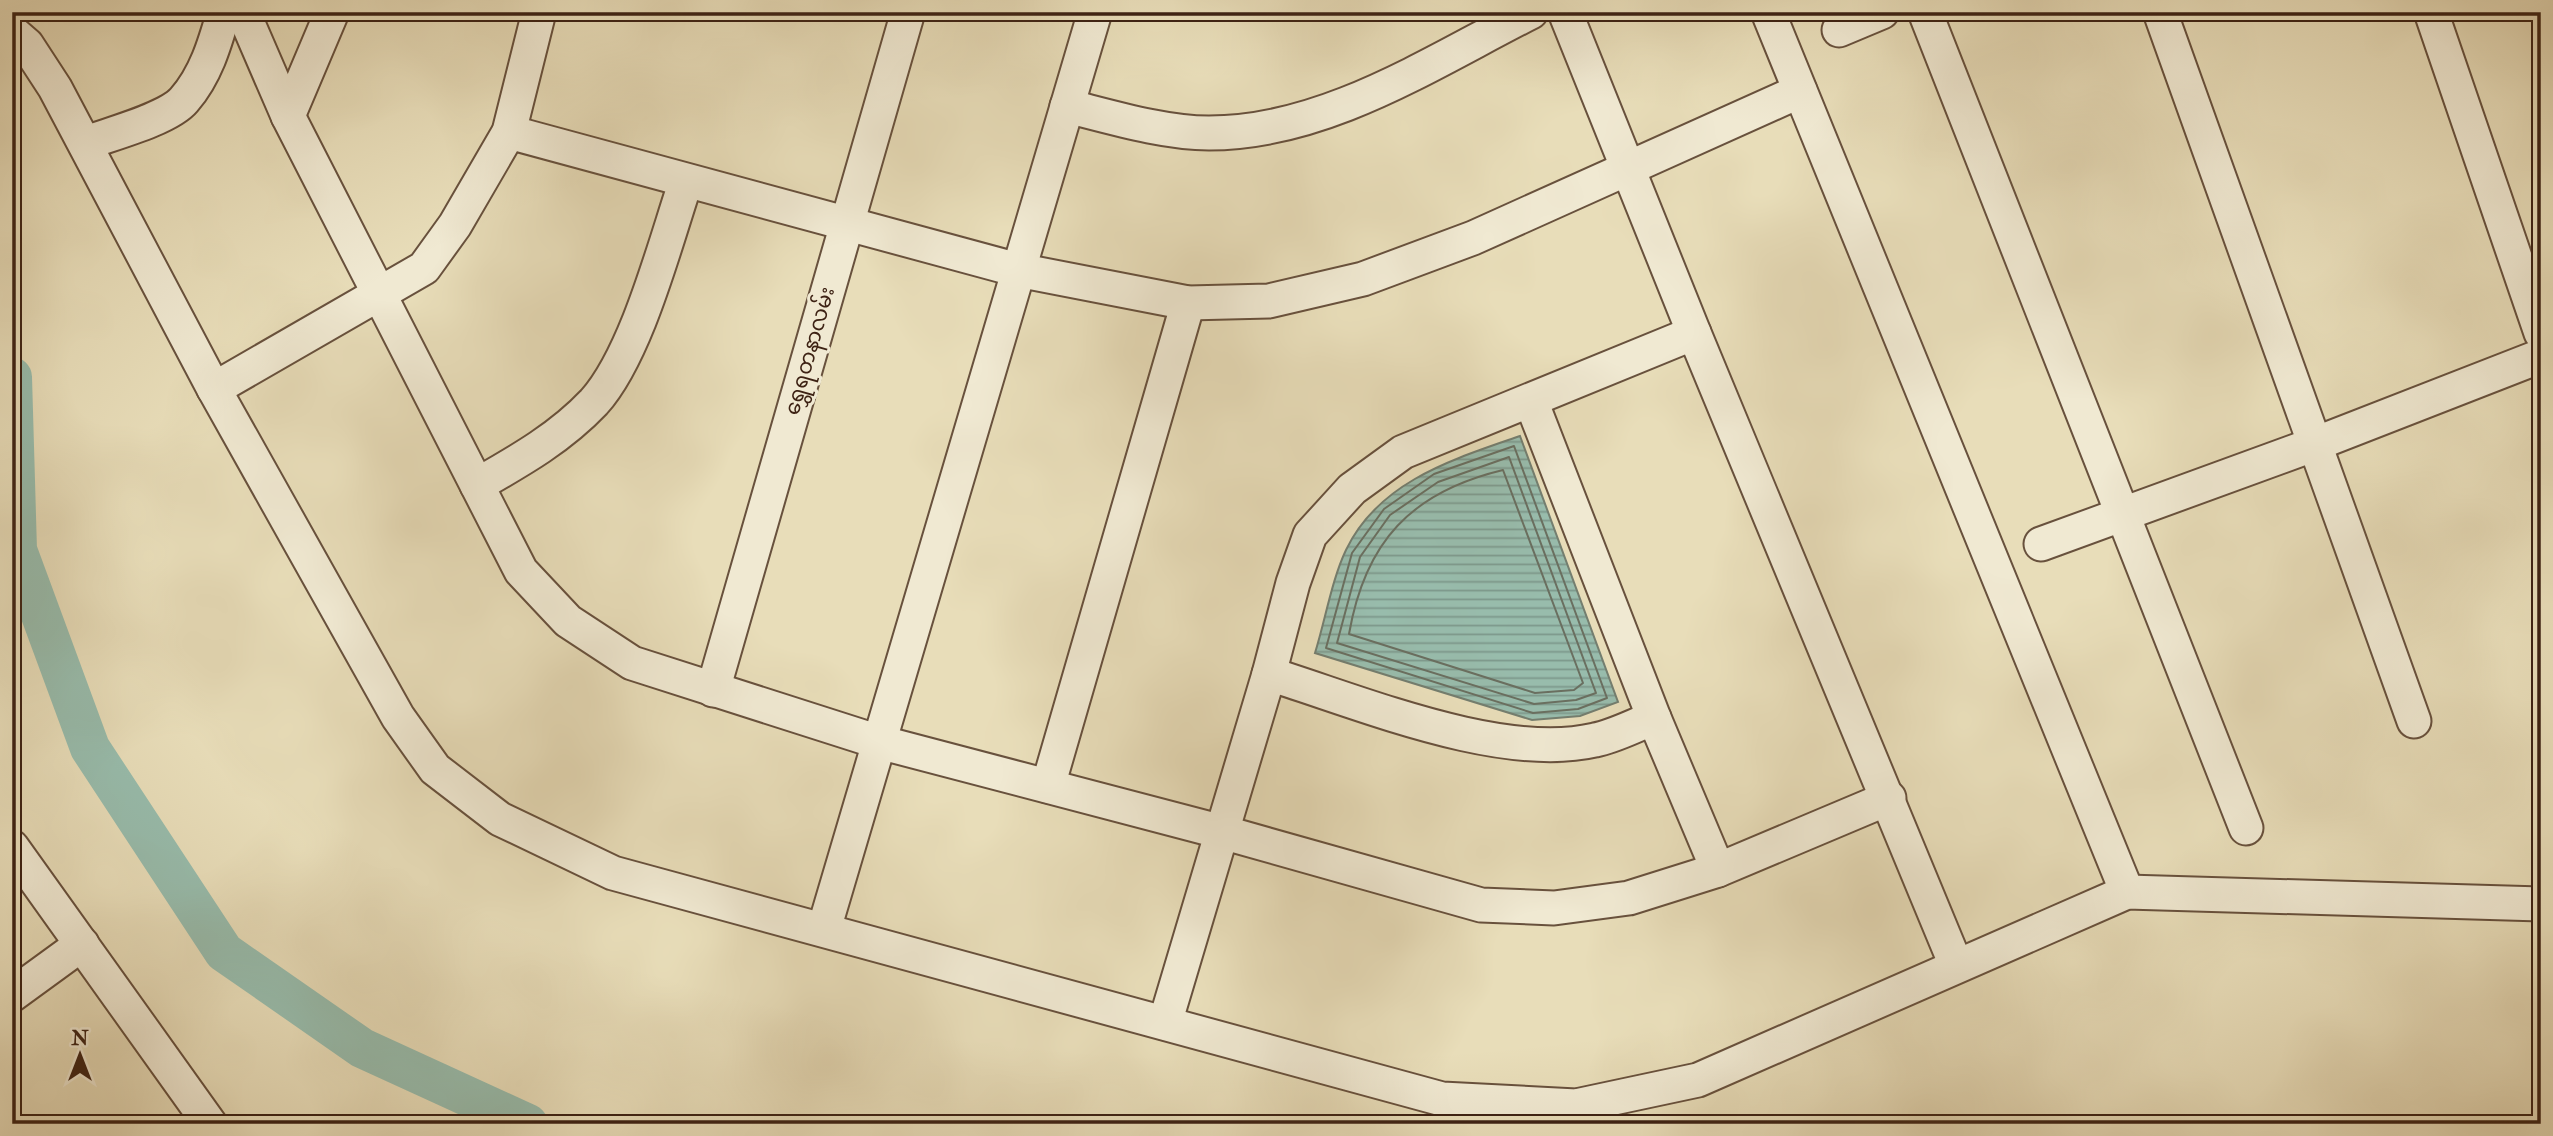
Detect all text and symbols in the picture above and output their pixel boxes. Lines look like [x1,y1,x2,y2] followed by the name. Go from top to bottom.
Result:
[776,283,844,419] street label: ရွှေရတနာလမ်း
[46,1020,116,1090] north arrow
[70,1027,89,1051] text: N

